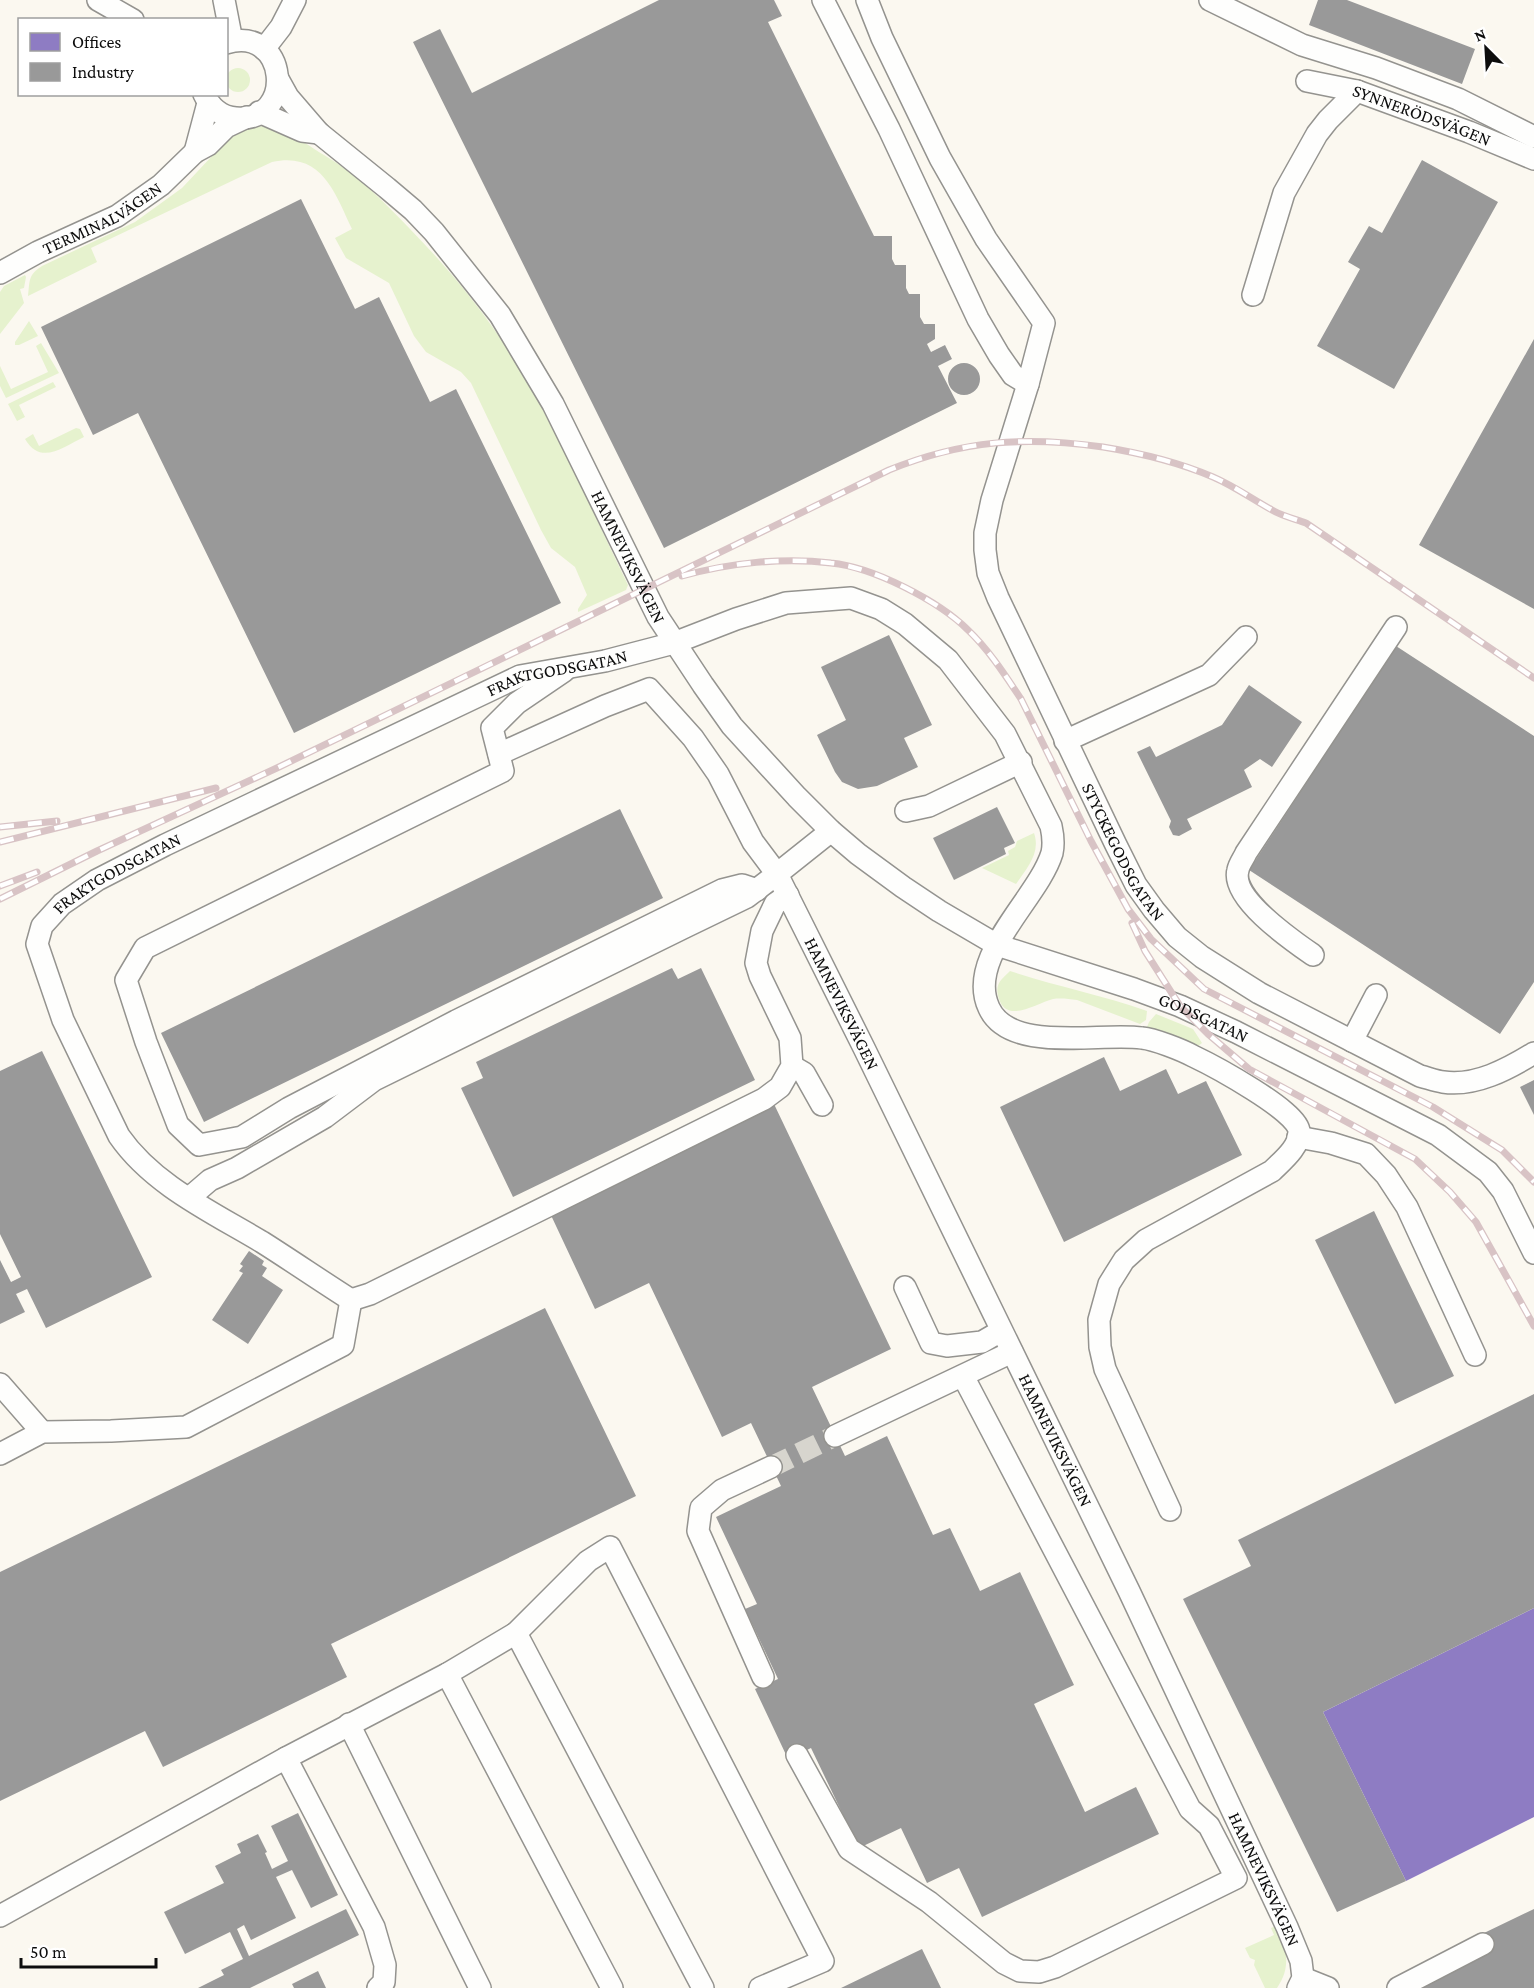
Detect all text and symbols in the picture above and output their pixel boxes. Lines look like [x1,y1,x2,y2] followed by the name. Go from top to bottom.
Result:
[18,18,228,96] legend
[1456,18,1516,78] north arrow
[1472,25,1489,45] text: N
[72,32,121,52] text: Offices
[72,62,135,82] text: Industry
[1350,80,1494,150] street label: SYNNERÖDSVÄGEN
[39,178,166,259] street label: TERMINALVÄGEN
[587,487,669,627] street label: HAMNEVIKSVÄGEN
[484,646,630,700] street label: FRAKTGODSGATAN
[1078,780,1169,925] street label: STYCKEGODSGATAN
[48,829,184,918] street label: FRAKTGODSGATAN
[800,934,883,1073] street label: HAMNEVIKSVÄGEN
[1156,989,1252,1047] street label: GODSGATAN
[1015,1370,1096,1510] street label: HAMNEVIKSVÄGEN
[1224,1809,1304,1949] street label: HAMNEVIKSVÄGEN
[21,1931,156,1969] scale bar
[30,1942,67,1962] text: 50 m

